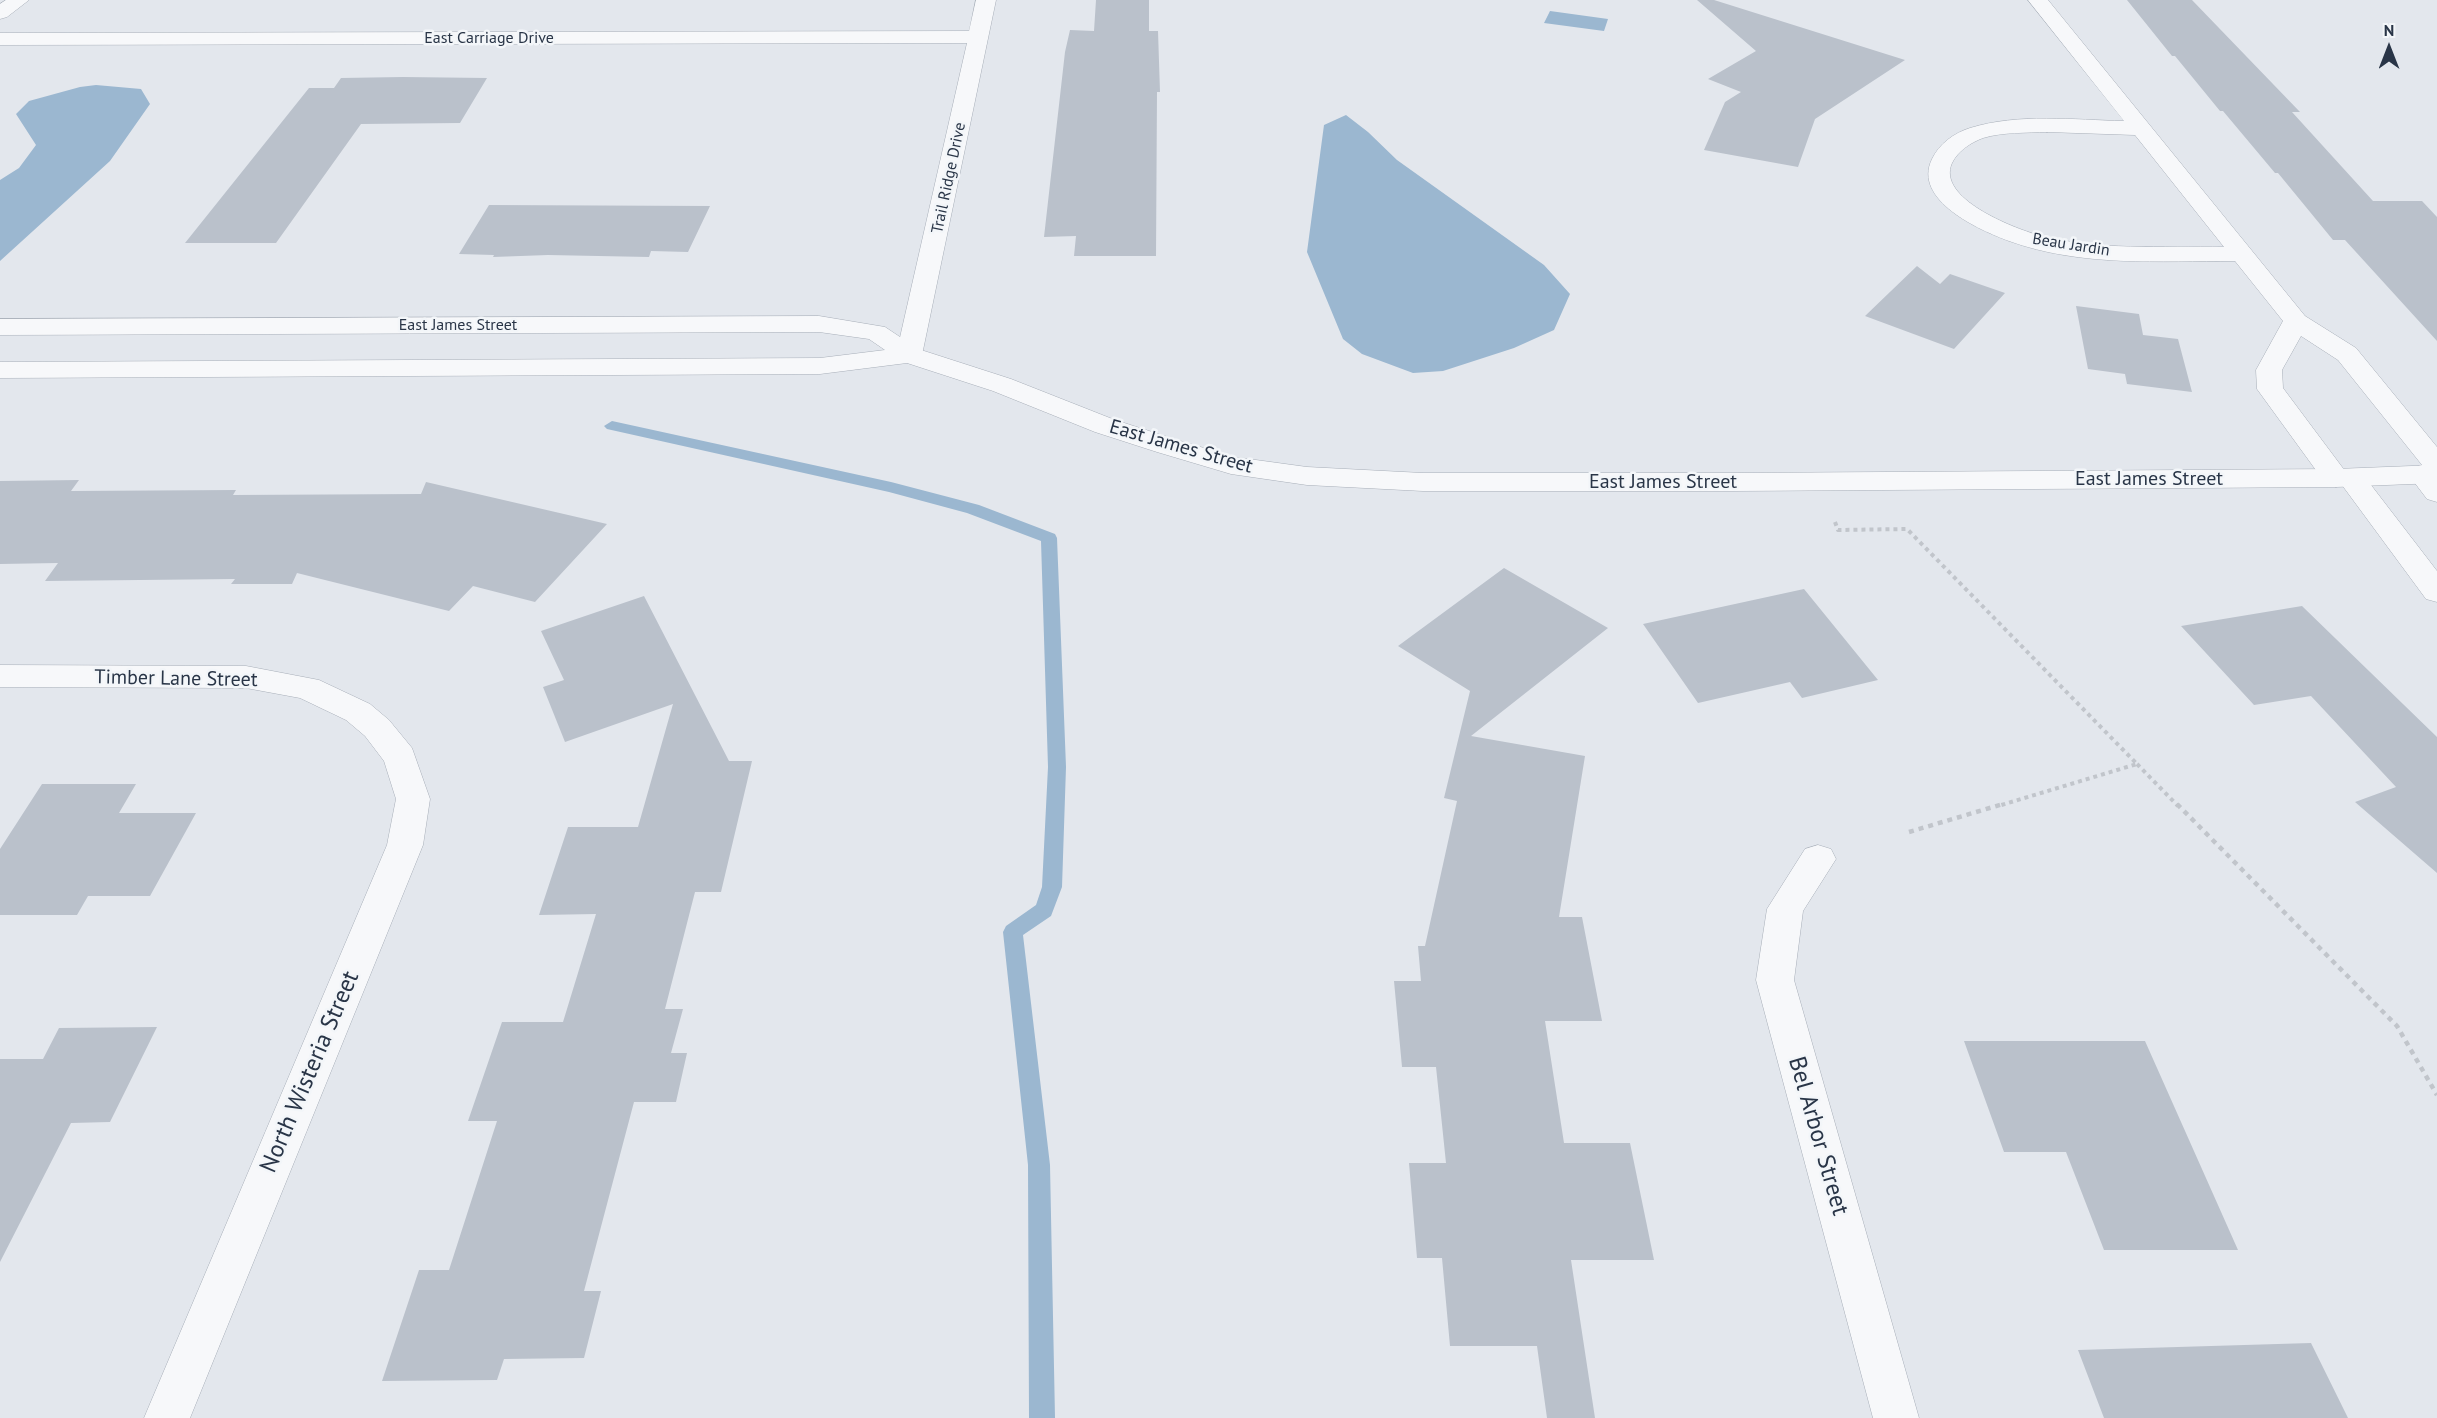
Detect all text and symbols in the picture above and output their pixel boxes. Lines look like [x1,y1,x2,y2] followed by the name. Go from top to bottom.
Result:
[2359,18,2419,78] north arrow
[2384,20,2394,40] text: N
[424,28,554,48] street label: East Carriage Drive
[928,121,970,235] street label: Trail Ridge Drive
[2031,229,2111,261] street label: Beau Jardin
[399,315,517,335] street label: East James Street
[1106,415,1256,479] street label: East James Street
[2075,467,2223,491] street label: East James Street
[1589,470,1737,494] street label: East James Street
[94,666,258,692] street label: Timber Lane Street
[254,967,366,1177] street label: North Wisteria Street
[1782,1053,1854,1219] street label: Bel Arbor Street

